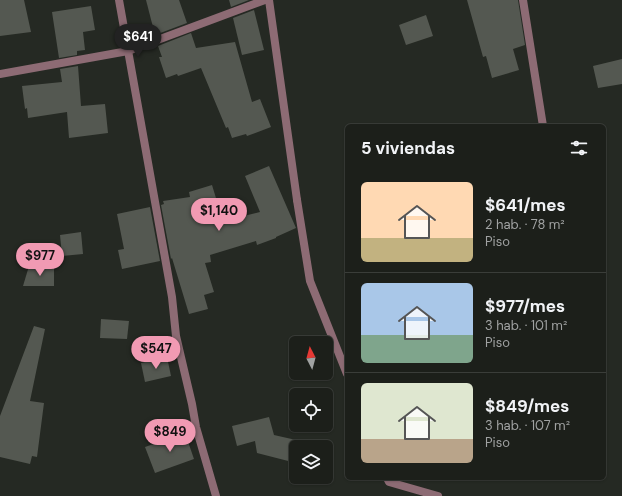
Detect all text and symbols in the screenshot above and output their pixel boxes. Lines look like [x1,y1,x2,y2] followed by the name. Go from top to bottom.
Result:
[114,24,162,58] pin: $641
[123,28,153,45] text: $641
[361,137,455,159] text: 5 viviendas
[568,137,590,159] icon: filters
[485,194,566,216] text: $641/mes
[186,198,252,232] pin: $1,140
[393,198,441,246] icon: home
[200,202,238,219] text: $1,140
[485,216,565,233] text: 2 hab. · 78 m²
[485,233,510,250] text: Piso
[16,243,64,277] pin: $977
[25,247,55,264] text: $977
[485,295,565,317] text: $977/mes
[393,299,441,347] icon: home
[485,317,567,334] text: 3 hab. · 101 m²
[485,334,510,351] text: Piso
[132,336,180,370] pin: $547
[289,336,333,380] north arrow
[289,336,333,484] map controls
[140,340,172,357] text: $547
[289,388,333,432] button: locate
[485,395,569,417] text: $849/mes
[393,399,441,447] icon: home
[485,417,570,434] text: 3 hab. · 107 m²
[146,419,194,453] pin: $849
[154,423,186,440] text: $849
[485,434,510,451] text: Piso
[289,440,333,484] button: layers

